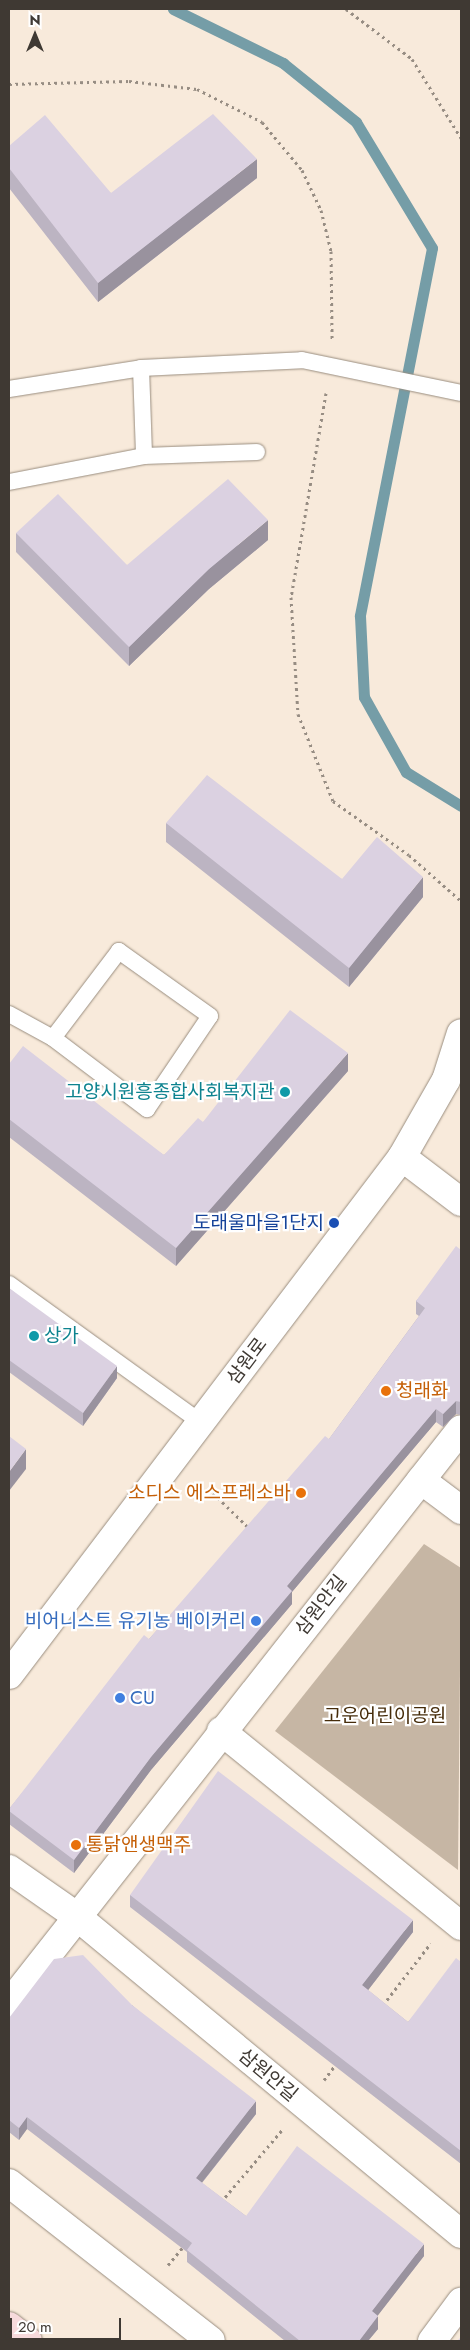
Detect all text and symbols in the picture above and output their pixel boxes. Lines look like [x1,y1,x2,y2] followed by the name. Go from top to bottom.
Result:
[10,10,60,60] north arrow
[29,10,41,30] text: N
[65,1081,275,1103] place label: 고양시원흥종합사회복지관
[279,1086,291,1098] marker: 고양시원흥종합사회복지관
[193,1212,324,1234] place label: 도래울마을1단지
[328,1217,340,1229] marker: 도래울마을1단지
[44,1325,79,1347] place label: 상가
[28,1330,40,1342] marker: 상가
[222,1333,272,1389] street label: 삼원로
[396,1380,448,1402] place label: 청래화
[380,1385,392,1397] marker: 청래화
[128,1482,291,1504] place label: 소디스 에스프레소바
[295,1487,307,1499] marker: 소디스 에스프레소바
[290,1570,352,1640] street label: 삼원안길
[25,1610,246,1632] place label: 비어니스트 유기농 베이커리
[250,1615,262,1627] marker: 비어니스트 유기농 베이커리
[130,1687,155,1709] place label: CU
[114,1692,126,1704] marker: CU
[324,1705,446,1727] park label: 고운어린이공원
[86,1834,191,1856] place label: 통닭앤생맥주
[70,1839,82,1851] marker: 통닭앤생맥주
[234,2044,302,2106] street label: 삼원안길
[12,2308,124,2340] scale bar
[18,2316,52,2338] text: 20 m

